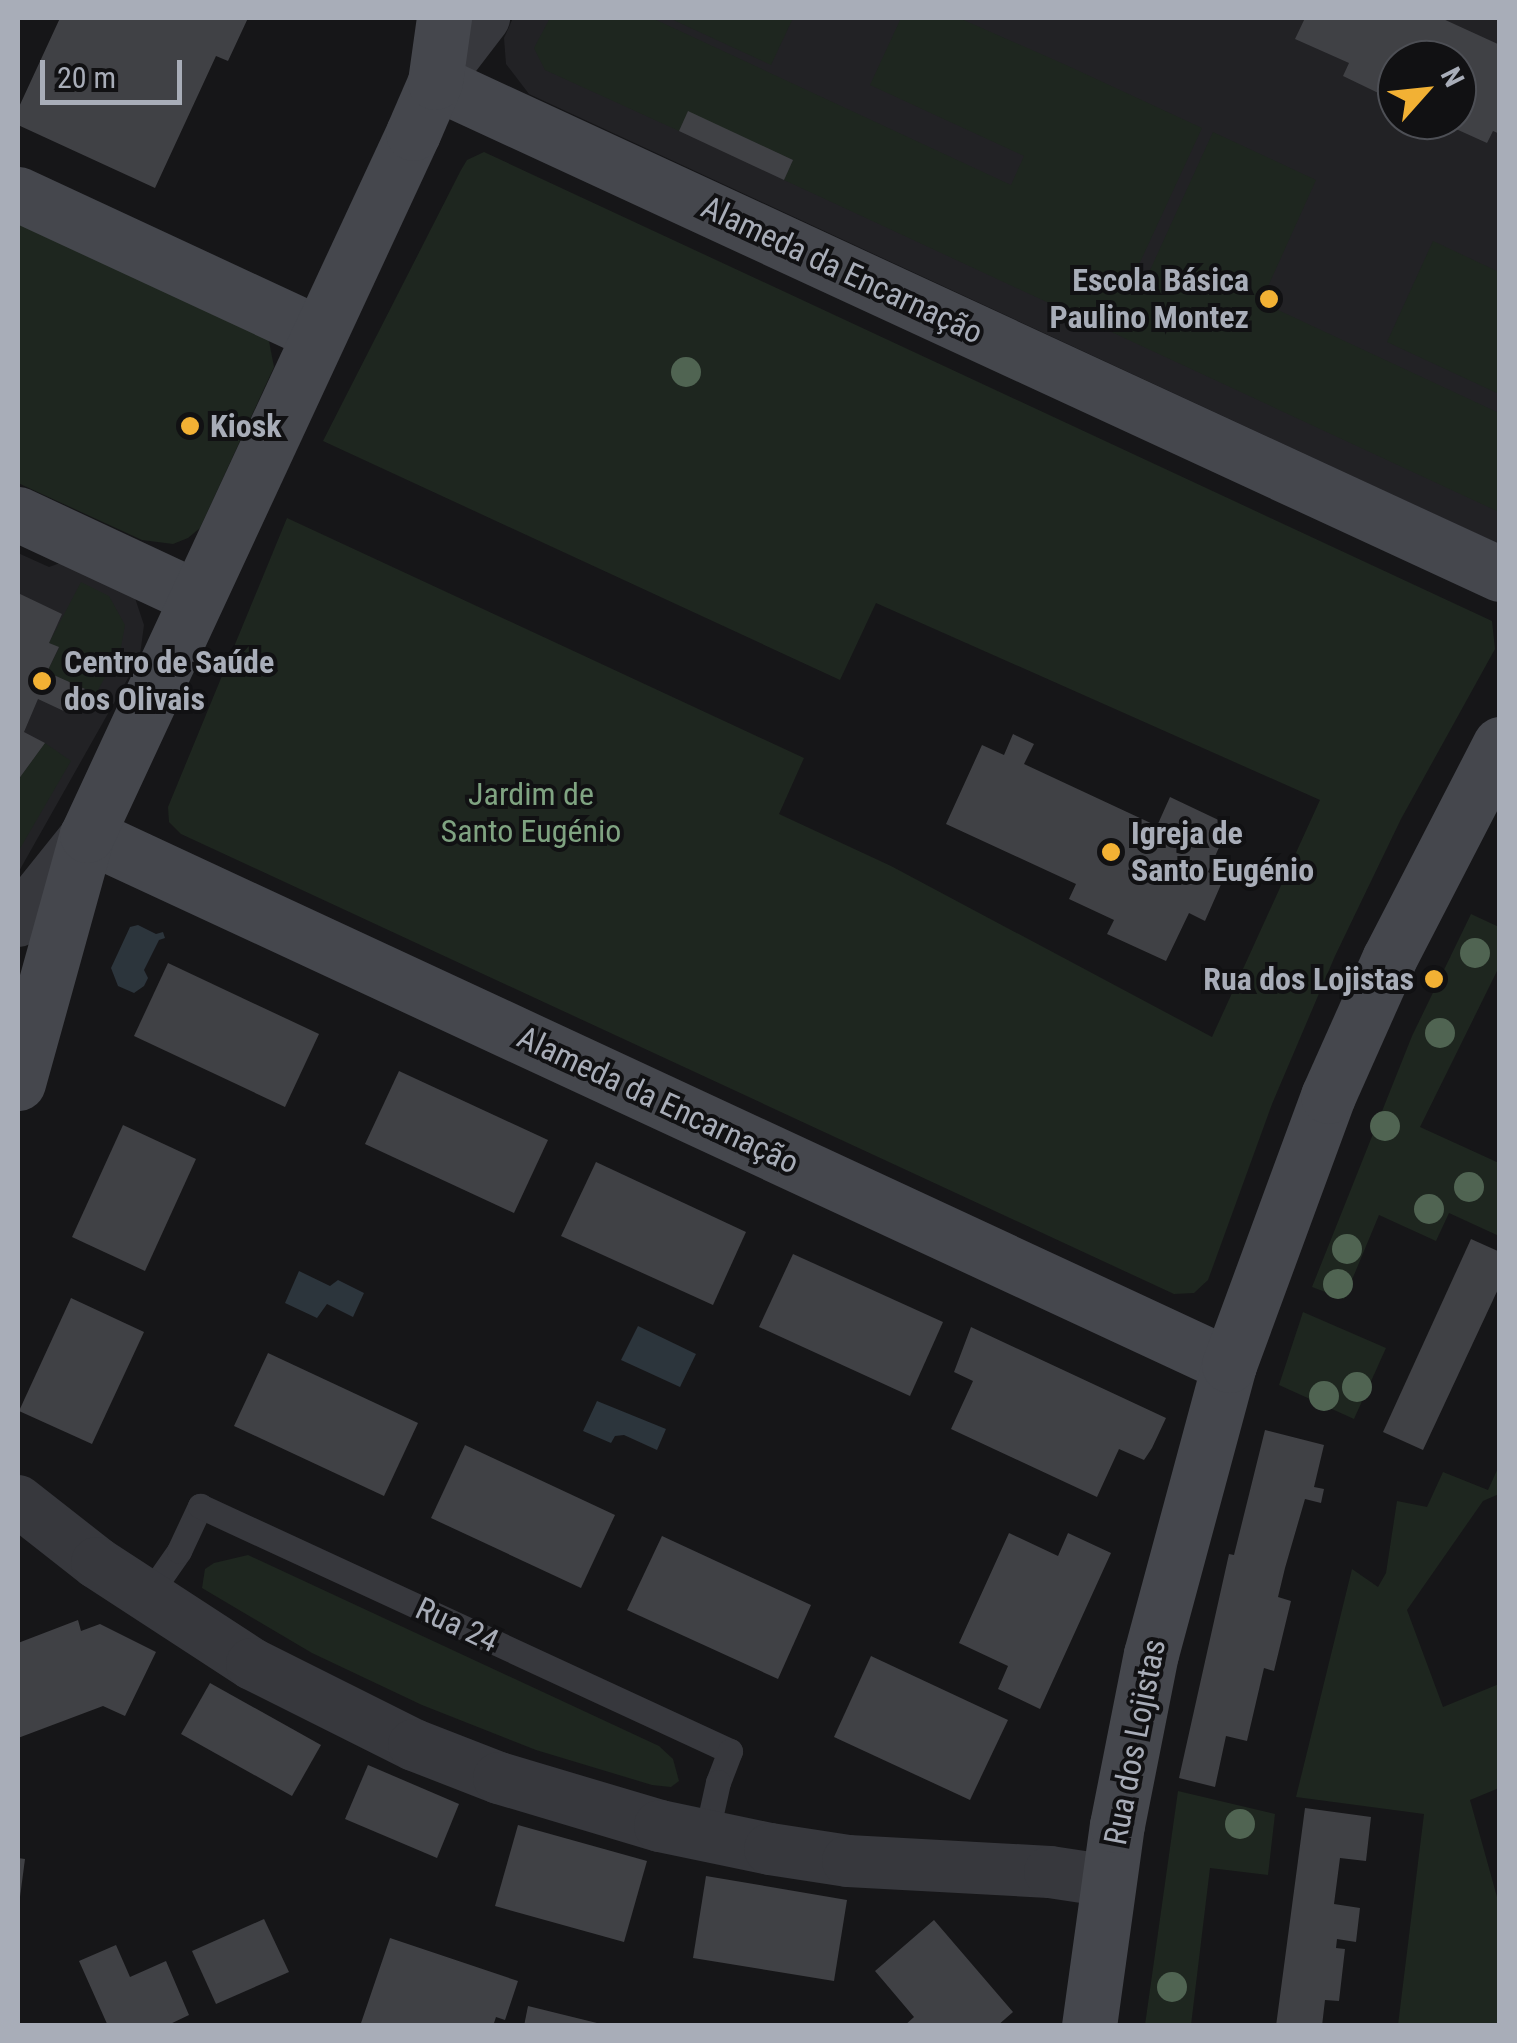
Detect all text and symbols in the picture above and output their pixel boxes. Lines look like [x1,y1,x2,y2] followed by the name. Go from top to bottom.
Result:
[45,40,188,102] scale bar
[1377,40,1477,140] north arrow
[57,60,116,95] text: 20 m
[1434,62,1471,92] text: N
[695,188,989,352] street label: Alameda da Encarnação
[1049,262,1249,337] place label: Escola Básica Paulino Montez
[1258,288,1280,310] marker: Escola Básica Paulino Montez
[210,407,282,445] place label: Kiosk
[179,415,201,437] marker: Kiosk
[64,644,274,719] place label: Centro de Saúde dos Olivais
[29,668,55,694] marker: Centro de Saúde dos Olivais
[441,776,621,851] park label: Jardim de Santo Eugénio
[1131,815,1314,890] place label: Igreja de Santo Eugénio
[1100,841,1122,863] marker: Igreja de Santo Eugénio
[1203,960,1414,998] place label: Rua dos Lojistas
[1423,968,1445,990] marker: Rua dos Lojistas
[511,1018,805,1182] street label: Alameda da Encarnação
[410,1589,504,1661] street label: Rua 24
[1096,1636,1174,1848] street label: Rua dos Lojistas

